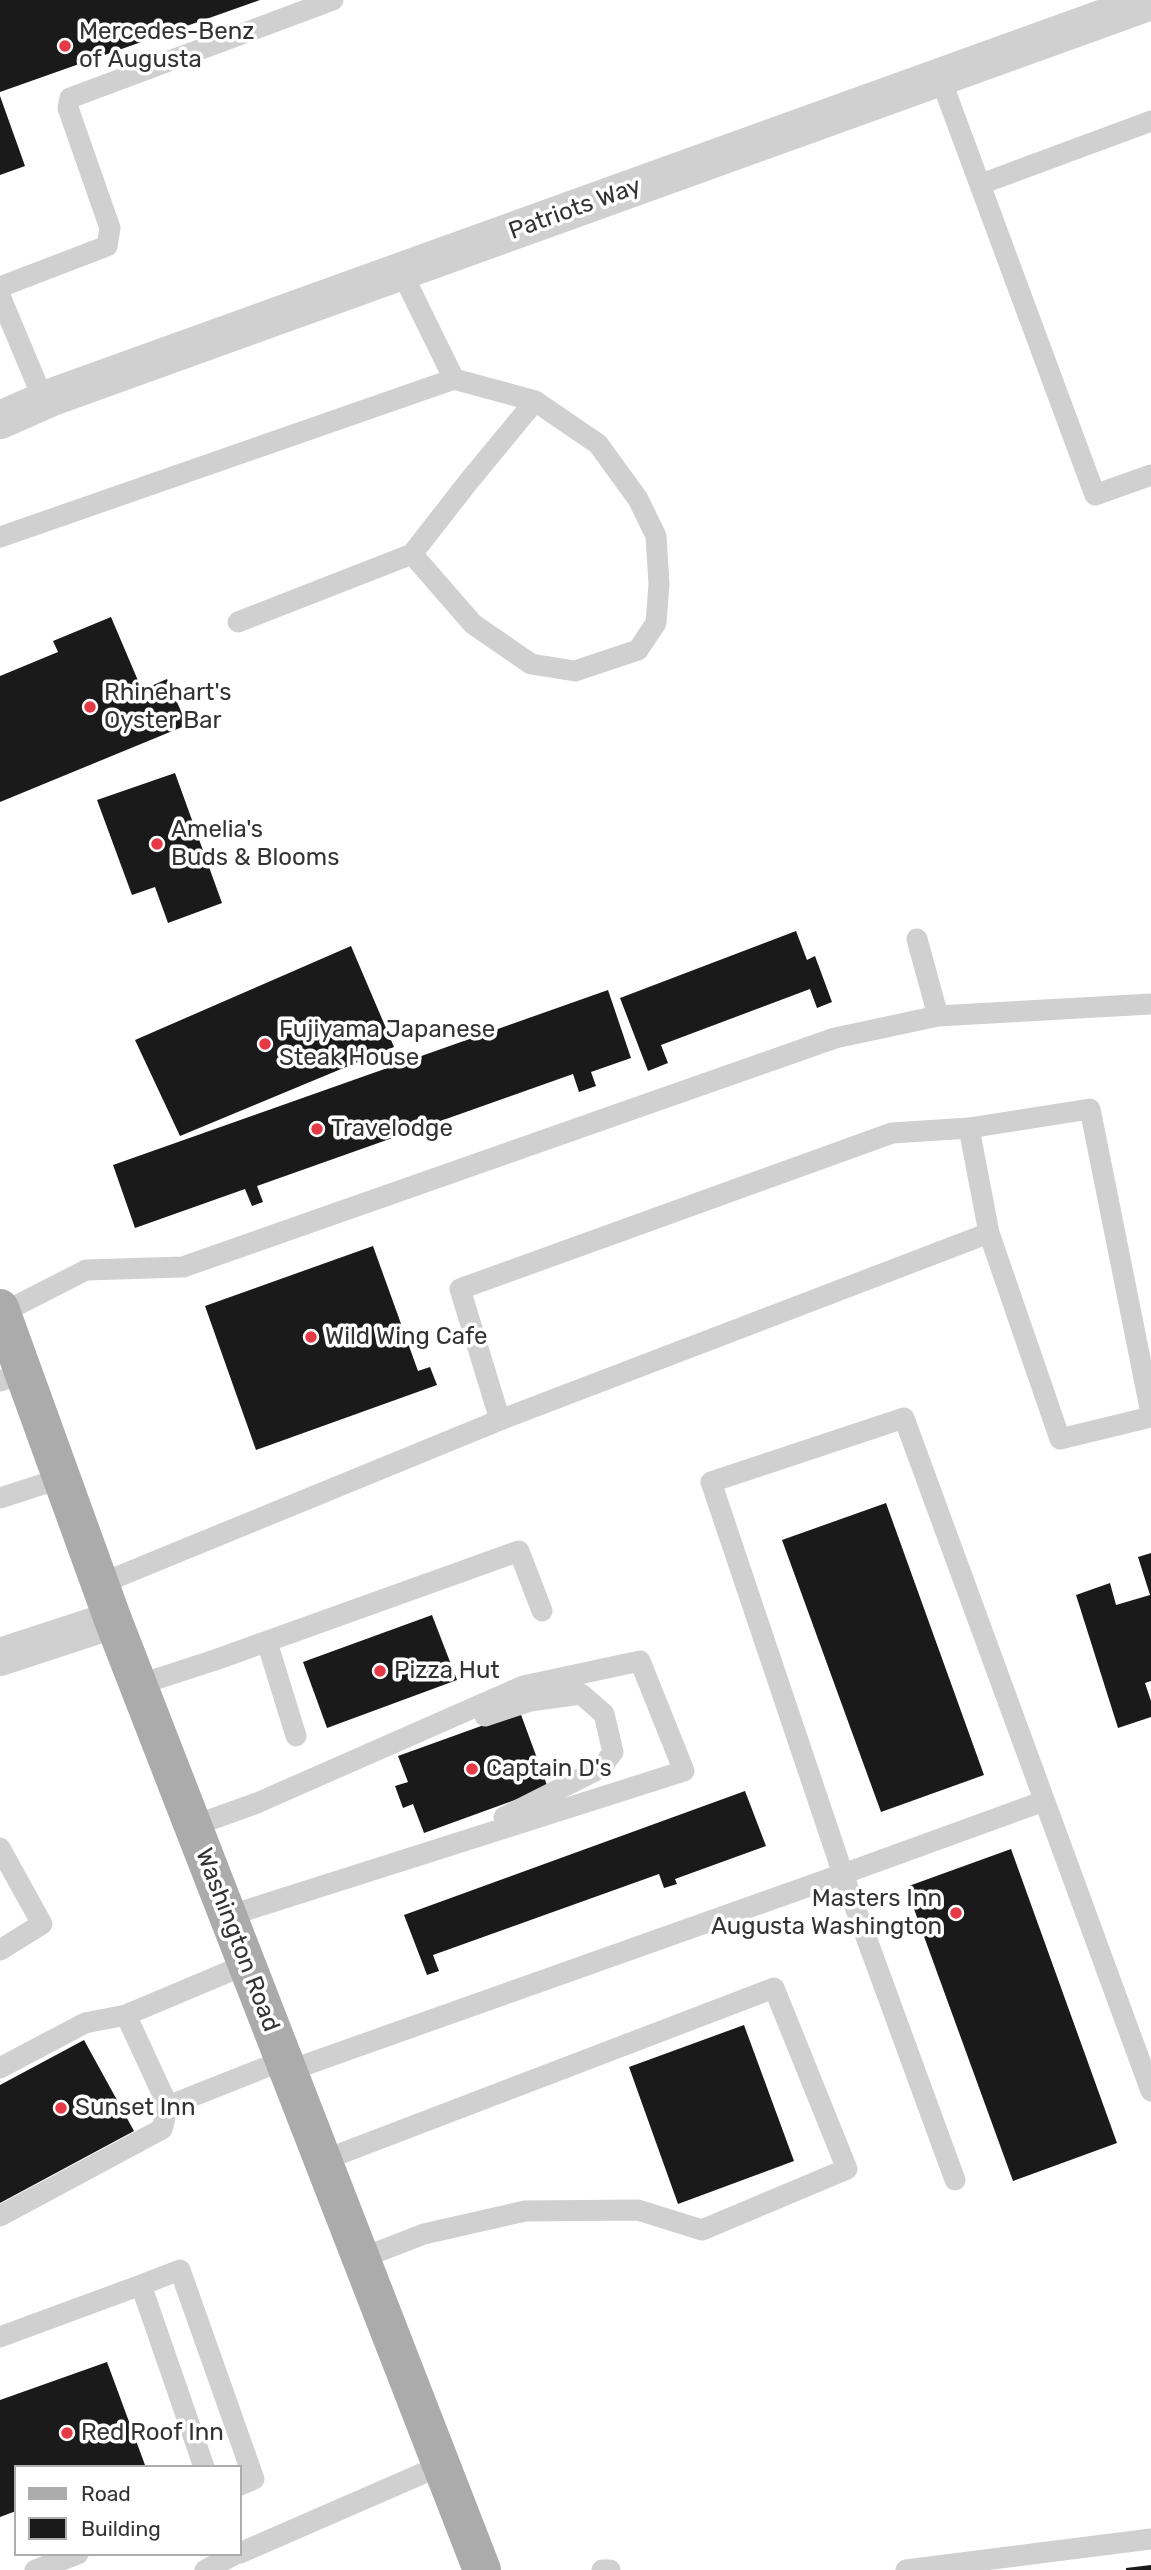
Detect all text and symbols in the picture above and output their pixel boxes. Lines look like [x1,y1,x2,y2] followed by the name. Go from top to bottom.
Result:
[79,18,254,74] place label: Mercedes-Benz of Augusta
[57,38,73,54] marker: Mercedes-Benz of Augusta
[505,172,645,246] street label: Patriots Way
[104,679,231,735] place label: Rhinehart's Oyster Bar
[82,699,98,715] marker: Rhinehart's Oyster Bar
[171,816,339,872] place label: Amelia's Buds & Blooms
[149,836,165,852] marker: Amelia's Buds & Blooms
[279,1016,495,1072] place label: Fujiyama Japanese Steak House
[257,1036,273,1052] marker: Fujiyama Japanese Steak House
[331,1115,453,1143] place label: Travelodge
[309,1121,325,1137] marker: Travelodge
[325,1323,487,1351] place label: Wild Wing Cafe
[303,1329,319,1345] marker: Wild Wing Cafe
[394,1657,500,1685] place label: Pizza Hut
[372,1663,388,1679] marker: Pizza Hut
[486,1755,612,1783] place label: Captain D's
[464,1761,480,1777] marker: Captain D's
[189,1844,285,2036] street label: Washington Road
[711,1885,942,1941] place label: Masters Inn Augusta Washington
[948,1905,964,1921] marker: Masters Inn Augusta Washington
[75,2094,195,2122] place label: Sunset Inn
[53,2100,69,2116] marker: Sunset Inn
[81,2419,224,2447] place label: Red Roof Inn
[59,2425,75,2441] marker: Red Roof Inn
[14,2465,242,2556] legend
[81,2481,131,2506] text: Road
[81,2516,161,2541] text: Building

